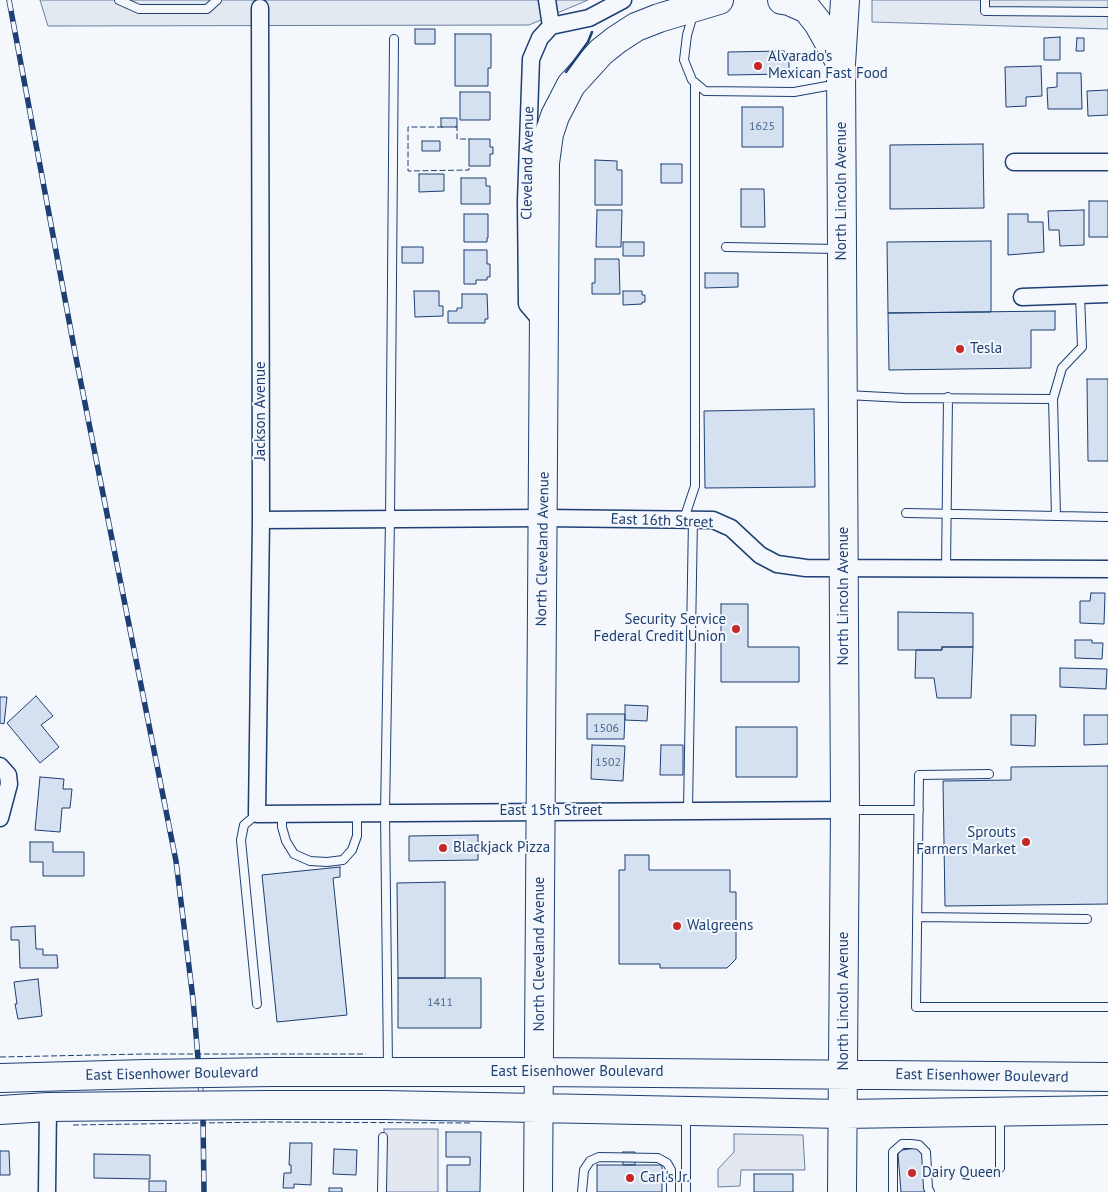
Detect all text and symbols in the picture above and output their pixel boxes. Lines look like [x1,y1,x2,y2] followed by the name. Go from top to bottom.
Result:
[768,48,888,83] place label: Alvarado's Mexican Fast Food
[752,60,764,72] marker: Alvarado's Mexican Fast Food
[518,106,538,220] street label: Cleveland Avenue
[749,120,775,134] house number: 1625
[833,122,851,260] street label: North Lincoln Avenue
[970,340,1002,358] place label: Tesla
[954,343,966,355] marker: Tesla
[252,361,270,461] street label: Jackson Avenue
[533,471,553,627] street label: North Cleveland Avenue
[610,510,714,532] street label: East 16th Street
[835,527,853,665] street label: North Lincoln Avenue
[594,611,726,646] place label: Security Service Federal Credit Union
[730,623,742,635] marker: Security Service Federal Credit Union
[593,722,619,736] house number: 1506
[595,756,621,770] house number: 1502
[500,802,602,820] street label: East 15th Street
[916,824,1016,859] place label: Sprouts Farmers Market
[1020,836,1032,848] marker: Sprouts Farmers Market
[453,839,550,857] place label: Blackjack Pizza
[437,842,449,854] marker: Blackjack Pizza
[531,877,549,1031] street label: North Cleveland Avenue
[687,917,753,935] place label: Walgreens
[671,920,683,932] marker: Walgreens
[835,932,853,1070] street label: North Lincoln Avenue
[427,996,453,1010] house number: 1411
[85,1063,259,1085] street label: East Eisenhower Boulevard
[490,1063,664,1081] street label: East Eisenhower Boulevard
[895,1065,1069,1087] street label: East Eisenhower Boulevard
[922,1164,1001,1182] place label: Dairy Queen
[906,1167,918,1179] marker: Dairy Queen
[640,1169,690,1187] place label: Carl's Jr.
[624,1172,636,1184] marker: Carl's Jr.

